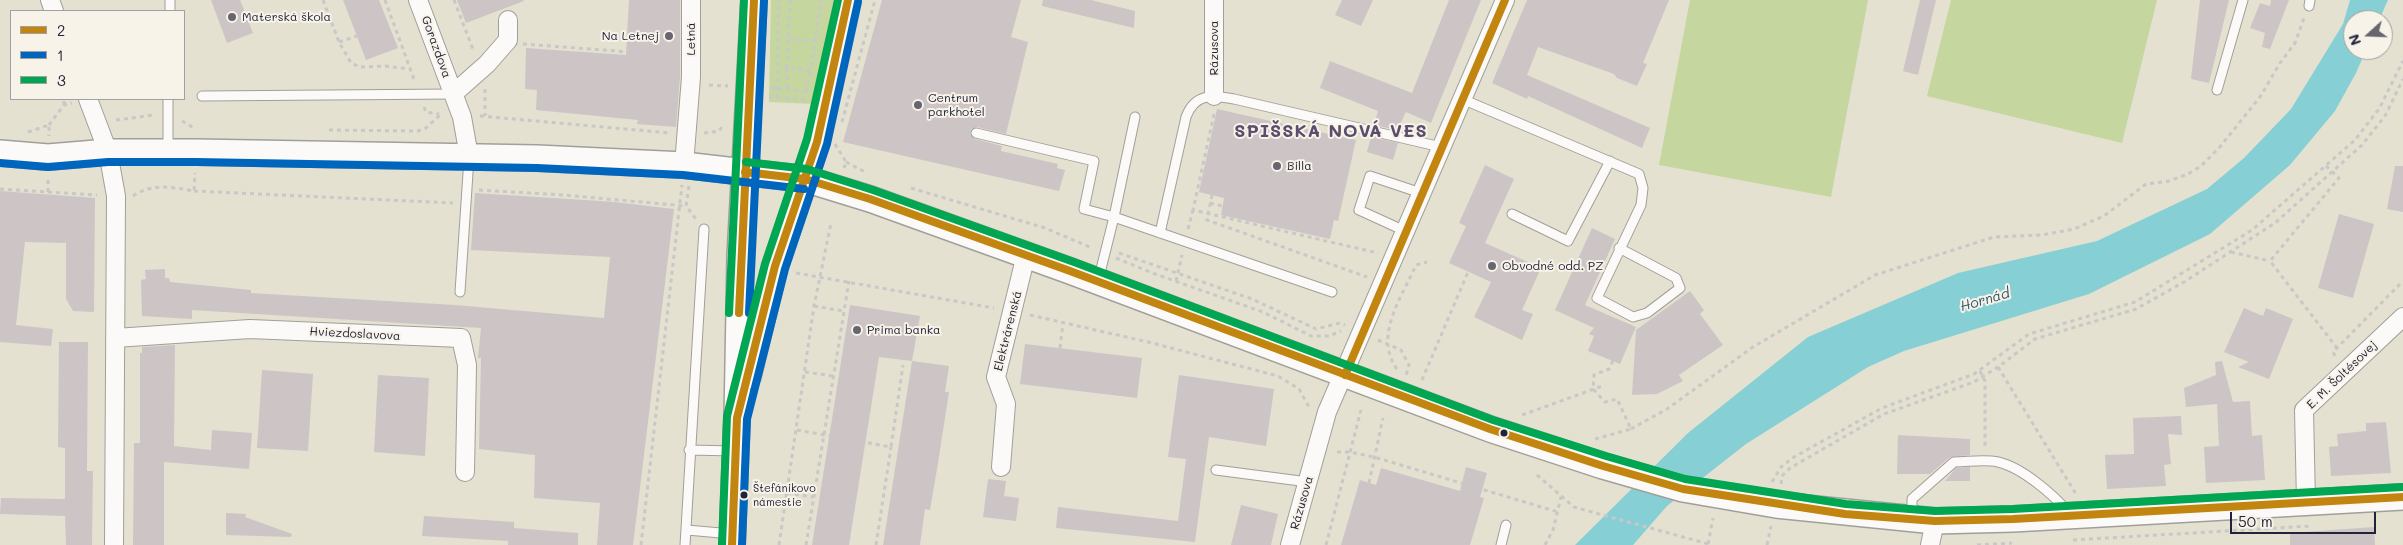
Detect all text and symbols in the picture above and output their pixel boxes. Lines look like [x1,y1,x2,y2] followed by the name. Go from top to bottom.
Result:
[10,10,185,100] legend
[242,10,331,24] place label: Materská škola
[2343,10,2393,60] north arrow
[226,11,238,23] marker: Materská škola
[418,14,454,80] street label: Gorazdova
[57,20,65,40] text: 2
[1207,20,1221,76] street label: Rázusova
[684,22,698,56] street label: Letná
[602,29,659,43] place label: Na Letnej
[663,30,675,42] marker: Na Letnej
[2344,32,2365,48] text: N
[57,45,64,65] text: 1
[57,70,66,90] text: 3
[928,91,985,119] place label: Centrum parkhotel
[912,99,924,111] marker: Centrum parkhotel
[1232,120,1430,142] district label: SPIŠSKÁ NOVÁ VES
[1287,159,1312,173] place label: Billa
[1271,160,1283,172] marker: Billa
[1502,259,1603,273] place label: Obvodné odd. PZ
[1486,260,1498,272] marker: Obvodné odd. PZ
[1958,285,2012,315] water label: Hornád
[991,289,1025,373] street label: Elektrárenská
[867,323,941,337] place label: Prima banka
[309,324,401,344] street label: Hviezdoslavova
[851,324,863,336] marker: Prima banka
[2304,338,2380,412] street label: E. M. Šoltésovej
[1499,428,1509,438] unlabelled marker
[1287,474,1317,532] street label: Rázusova
[753,482,816,508] place label: Štefánikovo námestie
[739,490,749,500] marker: Štefánikovo námestie
[2233,502,2379,534] scale bar
[2238,511,2273,531] text: 50 m

